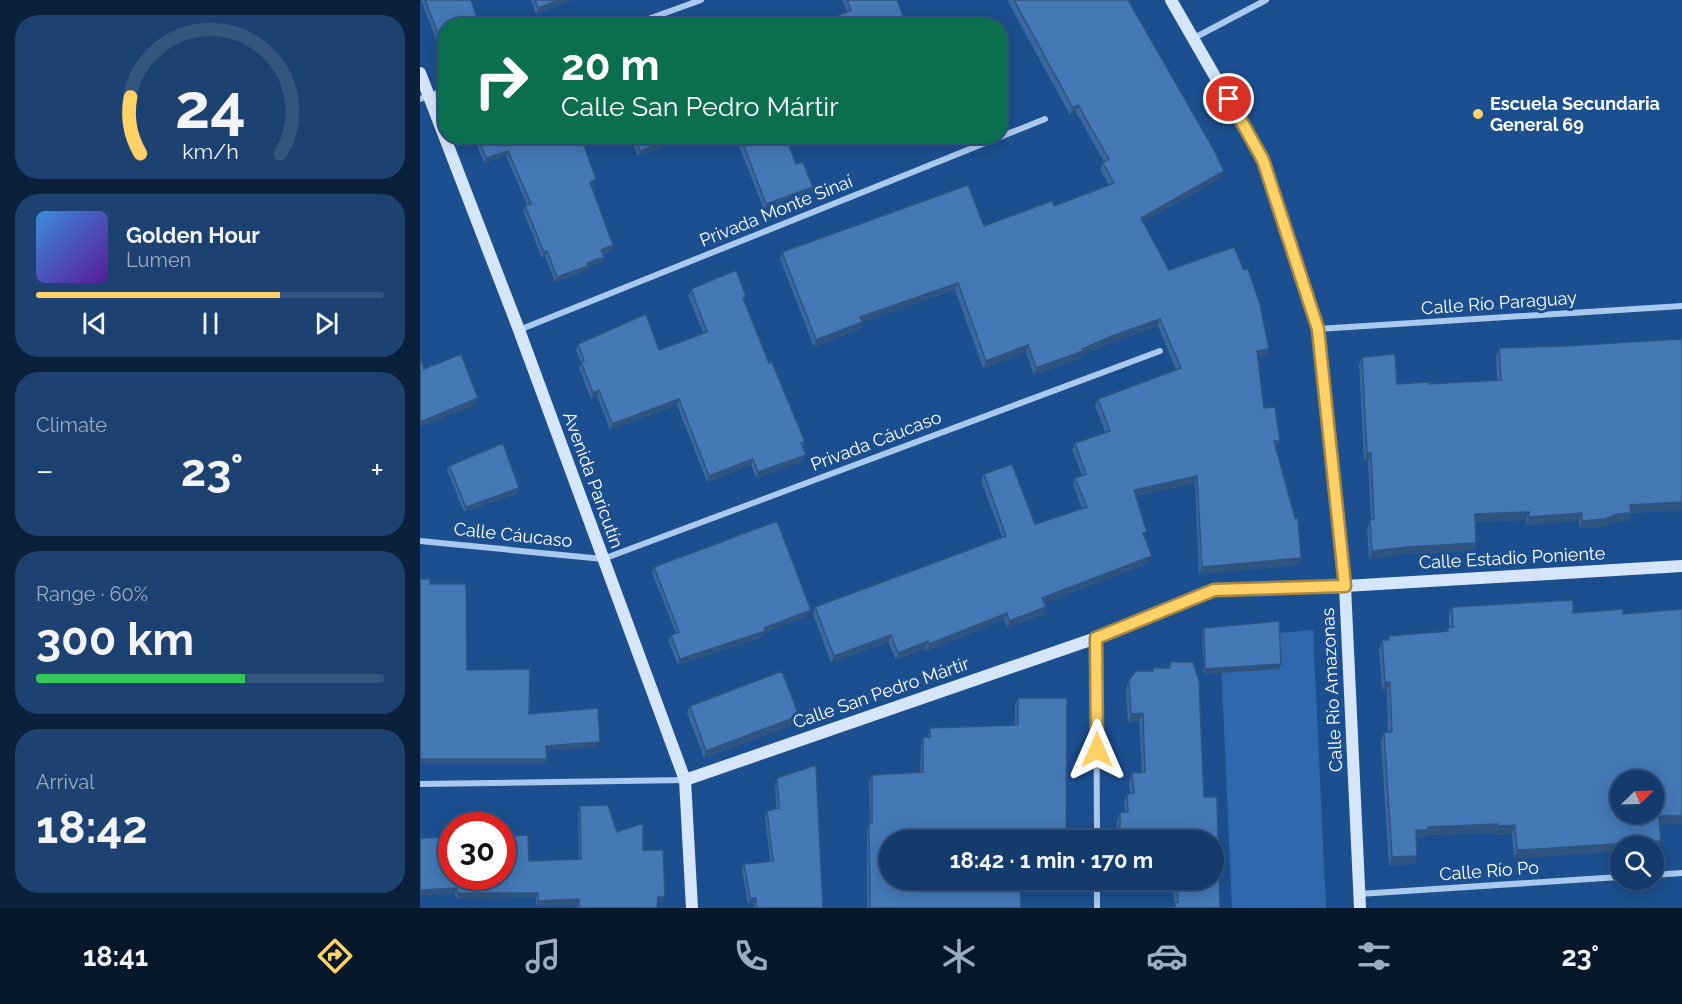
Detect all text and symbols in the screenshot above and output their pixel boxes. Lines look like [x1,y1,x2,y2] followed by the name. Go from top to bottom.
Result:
[561,41,660,90] text: 20 m
[462,42,540,120] icon: right
[175,69,245,143] text: 24
[1203,73,1254,124] pin
[1212,82,1245,115] icon: arrive
[561,91,839,122] text: Calle San Pedro Mártir
[1490,93,1660,135] place label: Escuela Secundaria General 69
[1471,107,1485,121] marker: Escuela Secundaria General 69
[182,139,238,164] text: km/h
[696,170,855,251] street label: Privada Monte Sinaí
[126,222,260,248] text: Golden Hour
[126,248,191,272] text: Lumen
[1420,287,1578,318] street label: Calle Río Paraguay
[78,307,111,340] icon: previous
[194,307,227,340] icon: pause
[310,307,343,340] icon: next
[808,406,944,475] street label: Privada Cáucaso
[559,409,628,551] street label: Avenida Paricutín
[36,413,107,437] text: Climate
[181,444,243,497] text: 23°
[36,451,54,490] text: −
[370,451,384,490] text: +
[453,518,574,551] street label: Calle Cáucaso
[1418,542,1606,573] street label: Calle Estadio Poniente
[36,582,148,606] text: Range · 60%
[1317,607,1346,773] street label: Calle Río Amazonas
[36,613,194,666] text: 300 km
[790,652,972,733] street label: Calle San Pedro Mártir
[1065,718,1129,782] position arrow
[36,770,95,794] text: Arrival
[1610,770,1664,824] north arrow
[1610,770,1664,890] map controls
[36,801,148,854] text: 18:42
[438,812,516,890] speed limit sign: 30
[1610,836,1664,890] button: search
[950,847,1153,873] text: 18:42 · 1 min · 170 m
[1438,857,1540,884] street label: Calle Río Po
[314,935,356,977] icon: directions
[522,935,564,977] icon: music
[730,935,772,977] icon: phone
[938,935,980,977] icon: climate
[1146,935,1188,977] icon: car
[1353,935,1395,977] icon: filters
[83,941,148,972] text: 18:41
[1561,941,1599,972] text: 23°

